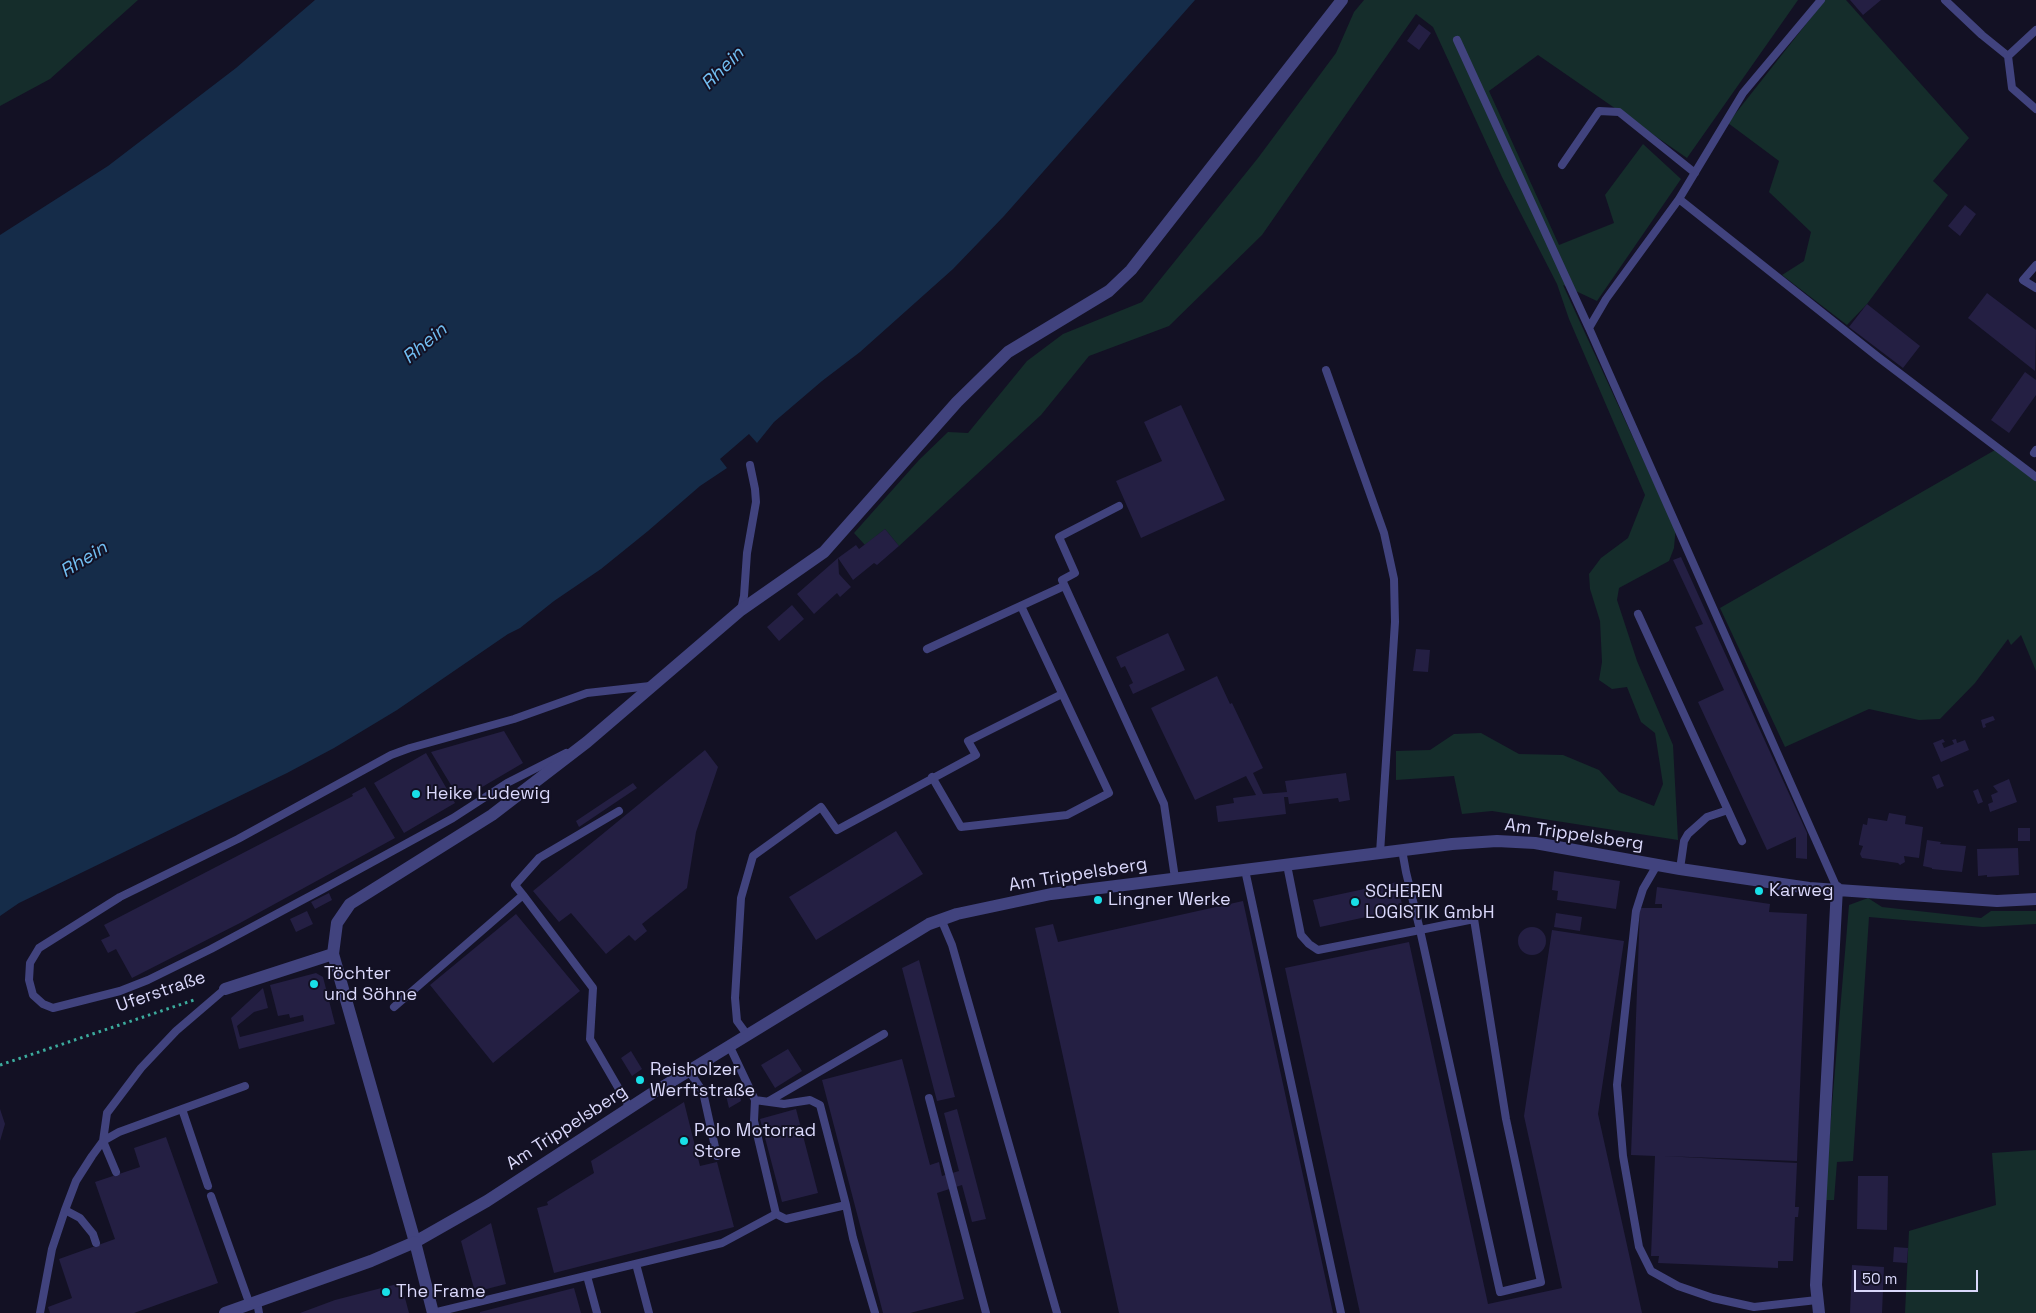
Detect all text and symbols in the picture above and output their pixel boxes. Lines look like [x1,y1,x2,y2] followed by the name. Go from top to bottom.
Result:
[697,43,749,95] water label: Rhein
[398,319,452,369] water label: Rhein
[56,537,112,583] water label: Rhein
[426,783,551,805] place label: Heike Ludewig
[410,788,422,800] marker: Heike Ludewig
[1503,815,1645,855] street label: Am Trippelsberg
[1007,853,1149,897] street label: Am Trippelsberg
[1769,880,1834,902] place label: Karweg
[1365,881,1495,924] place label: SCHEREN LOGISTIK GmbH
[1753,885,1765,897] marker: Karweg
[1108,889,1231,911] place label: Lingner Werke
[1092,894,1104,906] marker: Lingner Werke
[1349,896,1361,908] marker: SCHEREN LOGISTIK GmbH
[324,963,417,1006] place label: Töchter und Söhne
[113,967,209,1017] street label: Uferstraße
[308,978,320,990] marker: Töchter und Söhne
[650,1059,755,1102] place label: Reisholzer Werftstraße
[634,1074,646,1086] marker: Reisholzer Werftstraße
[502,1081,632,1175] street label: Am Trippelsberg
[694,1120,816,1162] place label: Polo Motorrad Store
[678,1135,690,1147] marker: Polo Motorrad Store
[1856,1260,1980,1292] scale bar
[1862,1269,1897,1288] text: 50 m
[396,1281,486,1303] place label: The Frame
[380,1286,392,1298] marker: The Frame

